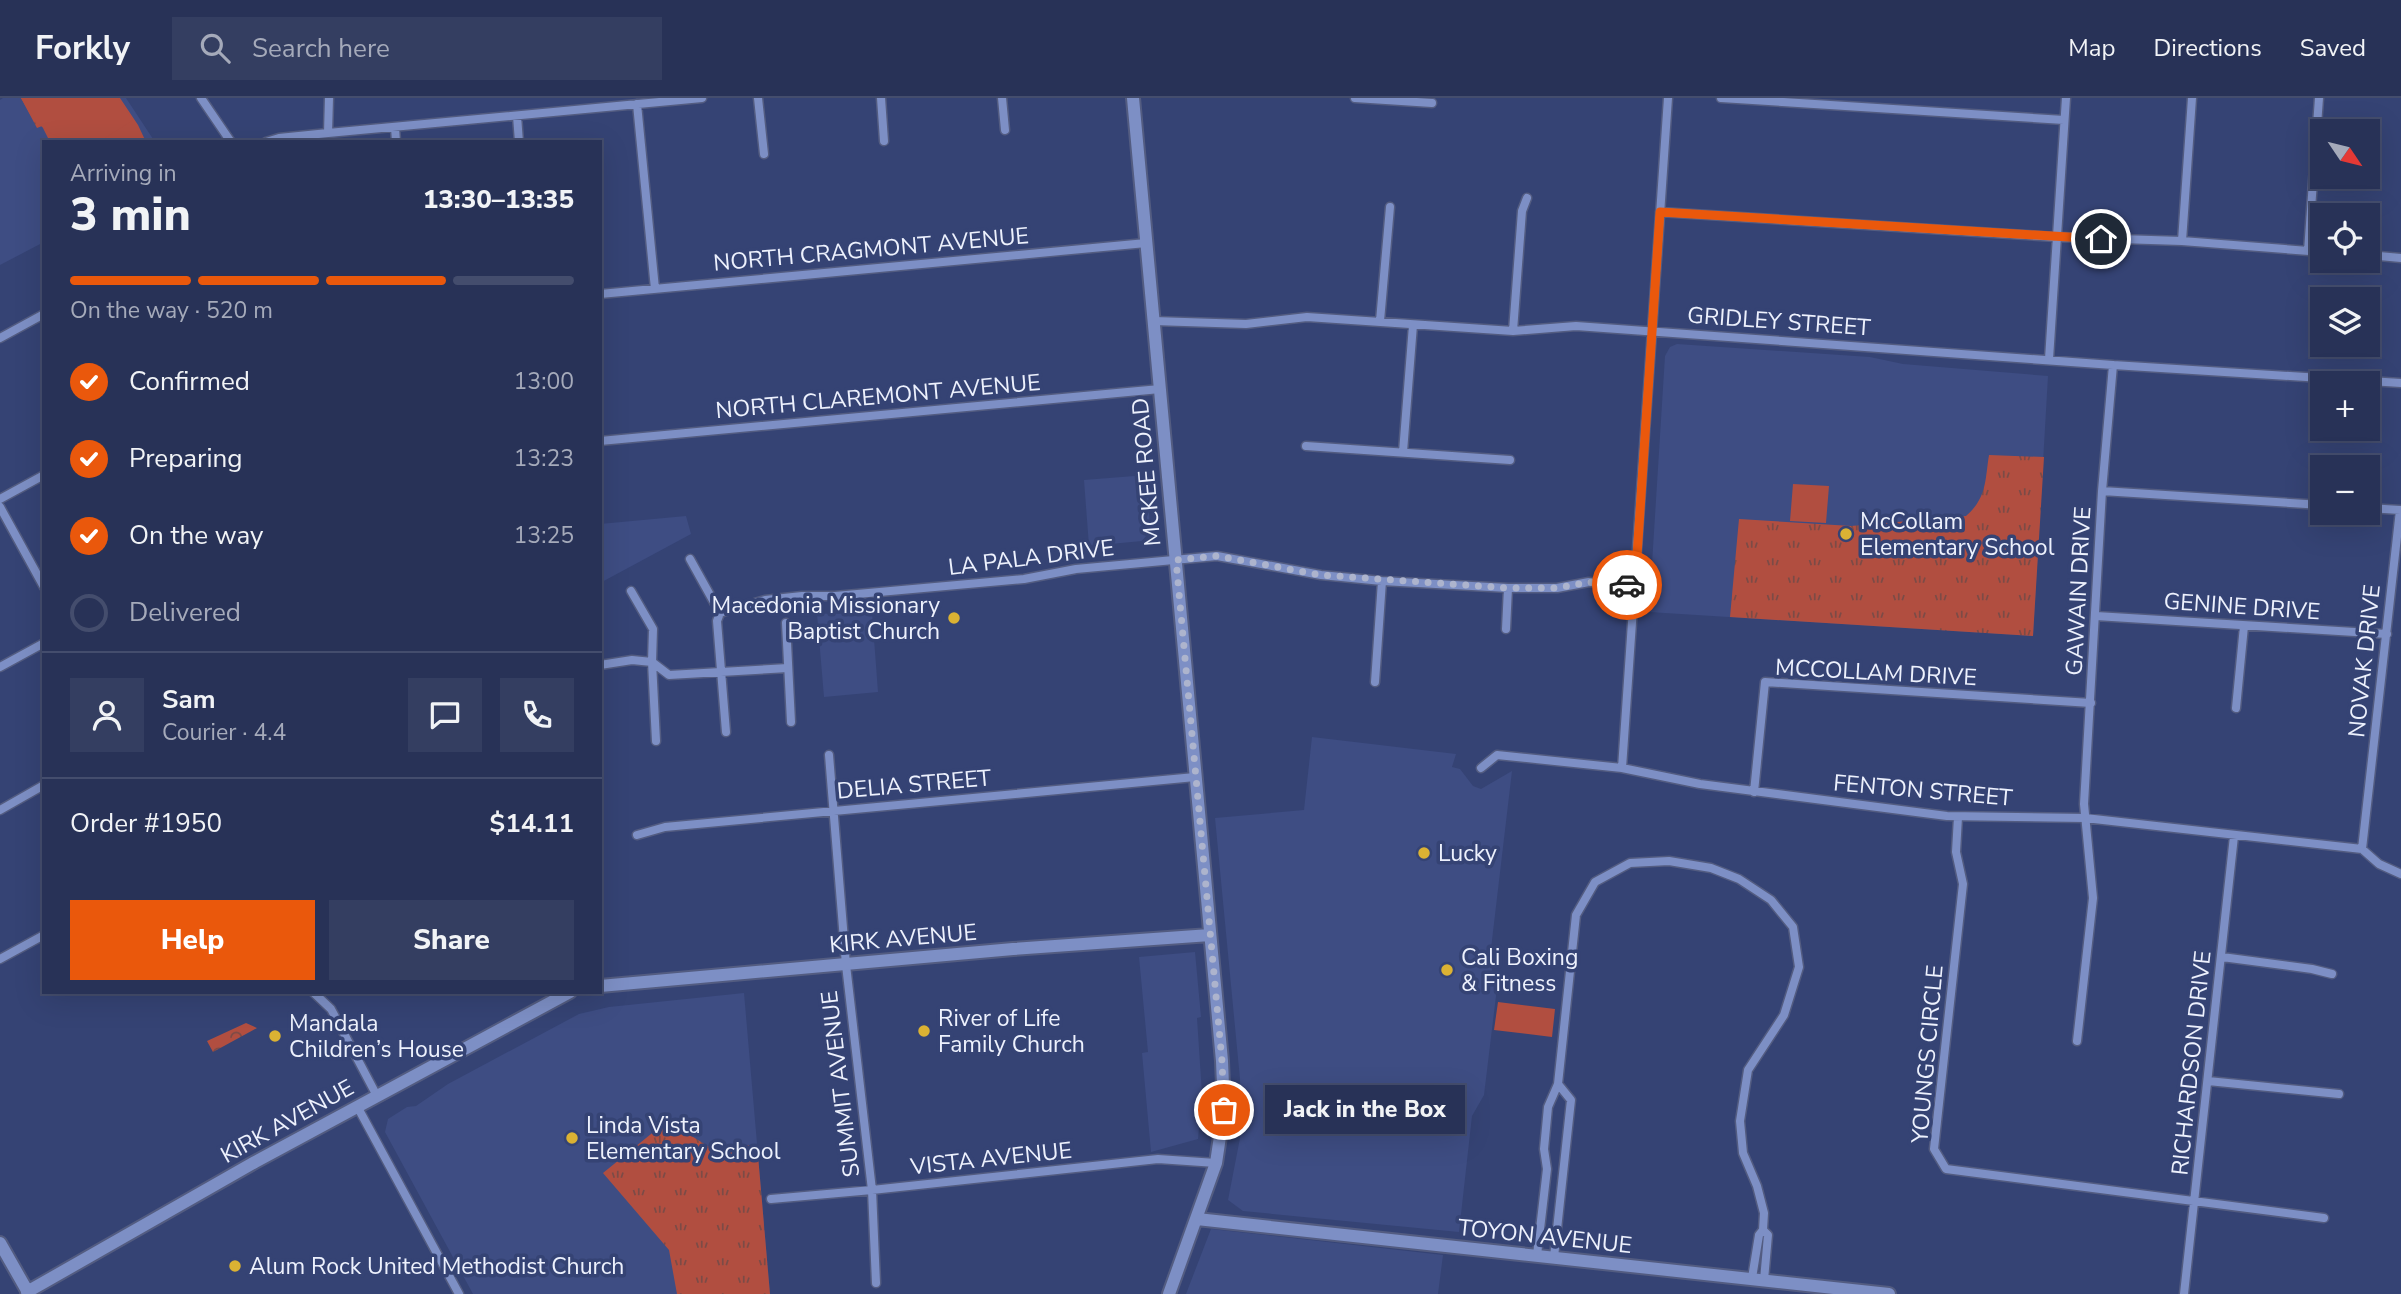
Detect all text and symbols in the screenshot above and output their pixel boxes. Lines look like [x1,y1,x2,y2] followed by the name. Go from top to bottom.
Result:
[172,17,662,80] search box
[35,26,130,71] text: Forkly
[196,29,234,67] icon: search
[252,31,390,66] text: Search here
[2068,32,2115,64] text: Map
[2153,32,2262,64] text: Directions
[2300,32,2366,64] text: Saved
[2310,119,2380,189] north arrow
[2310,119,2380,525] map controls
[70,158,177,189] text: Arriving in
[423,182,574,217] text: 13:30–13:35
[70,183,191,246] text: 3 min
[2310,203,2380,273] button: locate
[2071,209,2131,269] pin
[712,220,1030,279] street label: NORTH CRAGMONT AVENUE
[2082,220,2120,258] icon: home
[2310,287,2380,357] button: layers
[70,295,273,326] text: On the way · 520 m
[1686,300,1872,343] street label: GRIDLEY STREET
[70,363,108,401] icon: check
[129,364,250,399] text: Confirmed
[514,366,574,397] text: 13:00
[714,367,1042,426] street label: NORTH CLAREMONT AVENUE
[2310,371,2380,441] button: +
[1125,397,1168,547] street label: MCKEE ROAD
[70,440,108,478] icon: check
[129,441,242,476] text: Preparing
[514,443,574,474] text: 13:23
[2310,455,2380,525] button: −
[1860,506,2055,563] place label: McCollam Elementary School
[2059,506,2098,676] street label: GAWAIN DRIVE
[70,517,108,555] icon: check
[129,518,263,553] text: On the way
[514,520,574,551] text: 13:25
[1838,526,1854,542] marker: McCollam Elementary School
[946,532,1116,583] street label: LA PALA DRIVE
[1592,550,1662,620] courier
[1608,566,1646,604] icon: car
[2341,583,2388,739] street label: NOVAK DRIVE
[2163,586,2321,627] street label: GENINE DRIVE
[712,590,940,647] place label: Macedonia Missionary Baptist Church
[129,595,241,630] text: Delivered
[946,610,962,626] marker: Macedonia Missionary Baptist Church
[1774,652,1978,693] street label: MCCOLLAM DRIVE
[70,678,144,752] button: person
[408,678,482,752] button: chat
[500,678,574,752] button: phone
[162,682,215,717] text: Sam
[162,717,286,748] text: Courier · 4.4
[836,762,993,807] street label: DELIA STREET
[1832,767,2014,814] street label: FENTON STREET
[70,806,222,841] text: Order #1950
[490,806,574,841] text: $14.11
[1438,838,1497,869] place label: Lucky
[1416,845,1432,861] marker: Lucky
[70,900,315,980] button: Help
[329,900,574,980] button: Share
[828,917,978,960] street label: KIRK AVENUE
[1461,942,1578,999] place label: Cali Boxing & Fitness
[2164,949,2219,1177] street label: RICHARDSON DRIVE
[1439,962,1455,978] marker: Cali Boxing & Fitness
[1904,964,1951,1145] street label: YOUNGS CIRCLE
[814,989,867,1179] street label: SUMMIT AVENUE
[938,1003,1085,1060] place label: River of Life Family Church
[289,1008,464,1065] place label: Mandala Children’s House
[916,1023,932,1039] marker: River of Life Family Church
[267,1028,283,1044] marker: Mandala Children’s House
[215,1072,359,1171] street label: KIRK AVENUE
[1194,1080,1254,1140] pin
[1266,1086,1466,1134] callout: Jack in the Box
[1205,1091,1243,1129] icon: bag
[1284,1094,1446,1125] text: Jack in the Box
[586,1110,781,1167] place label: Linda Vista Elementary School
[564,1130,580,1146] marker: Linda Vista Elementary School
[908,1135,1073,1182] street label: VISTA AVENUE
[1456,1212,1633,1261] street label: TOYON AVENUE
[249,1251,624,1282] place label: Alum Rock United Methodist Church
[227,1258,243,1274] marker: Alum Rock United Methodist Church

